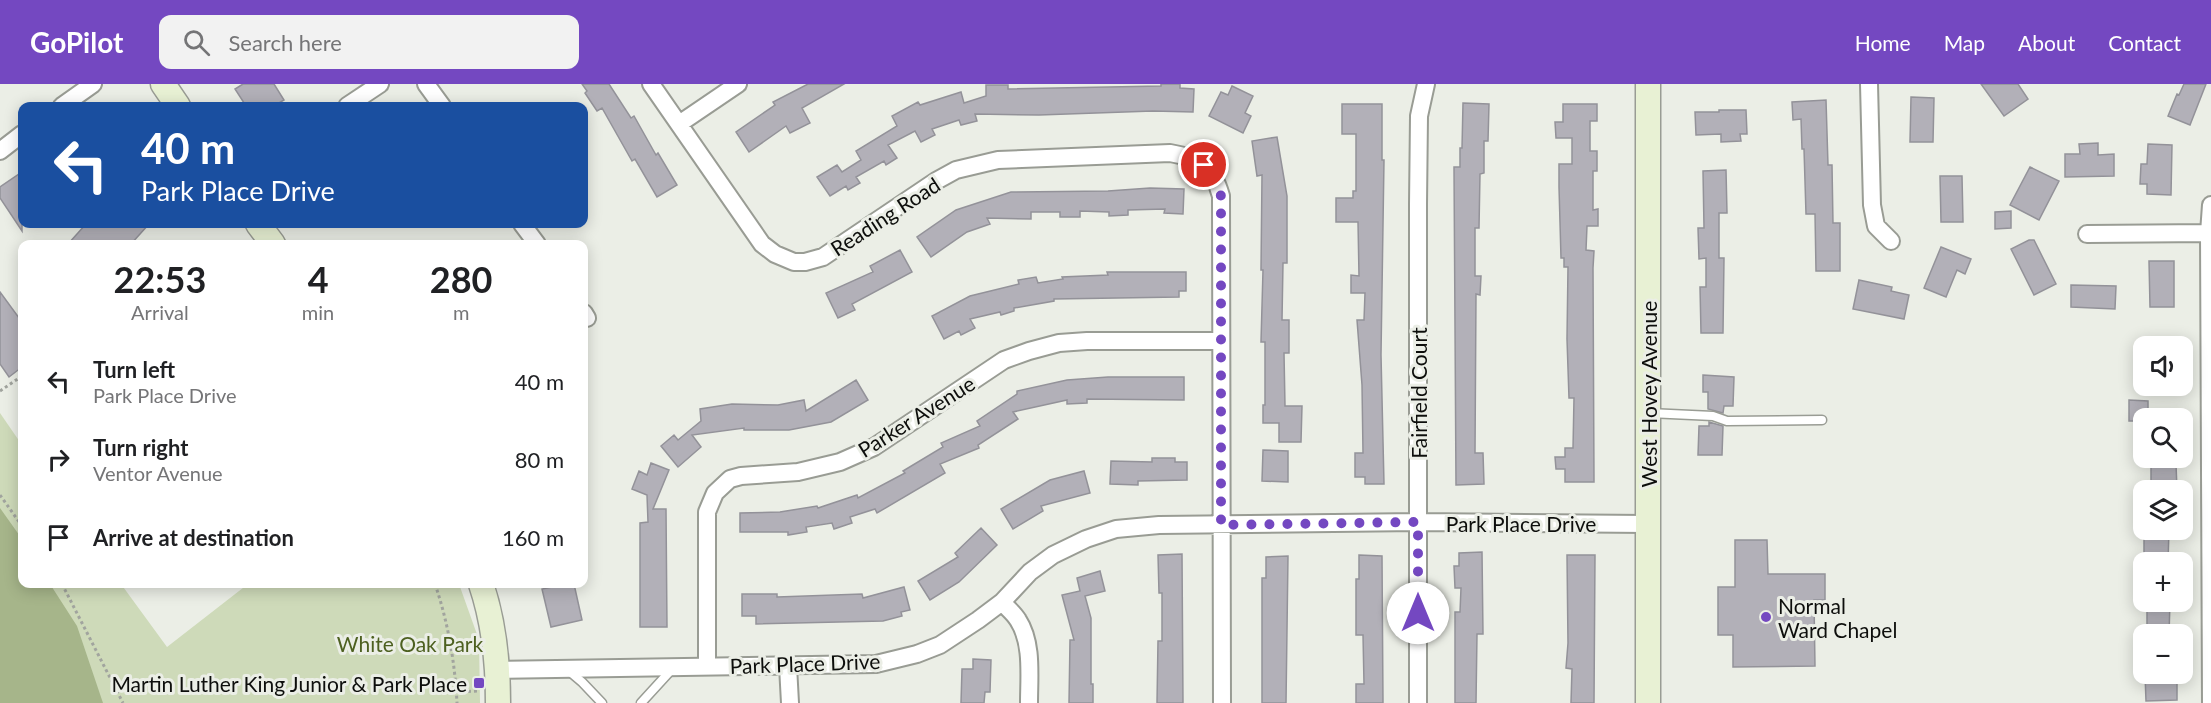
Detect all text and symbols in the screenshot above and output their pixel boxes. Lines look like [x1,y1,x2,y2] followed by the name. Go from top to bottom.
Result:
[159,15,579,69] search box
[30,25,123,59] text: GoPilot
[180,26,213,59] icon: search
[228,29,342,56] text: Search here
[1855,30,1911,55] text: Home
[1944,30,1985,55] text: Map
[2018,30,2075,55] text: About
[2108,30,2181,55] text: Contact
[141,123,235,173] text: 40 m
[42,126,120,204] icon: left
[1178,139,1229,190] pin
[1187,148,1220,181] icon: arrive
[826,171,944,261] street label: Reading Road
[141,174,335,207] text: Park Place Drive
[114,257,206,301] text: 22:53
[308,257,329,301] text: 4
[430,257,492,301] text: 280
[131,300,189,324] text: Arrival
[302,300,334,324] text: min
[453,300,469,324] text: m
[1636,301,1661,487] street label: West Hovey Avenue
[1406,327,1431,459] street label: Fairfield Court
[2133,336,2193,684] map controls
[2133,336,2193,396] button: sound
[93,356,175,383] text: Turn left
[42,365,75,398] icon: left
[515,368,564,395] text: 40 m
[853,370,979,462] street label: Parker Avenue
[93,383,237,407] text: Park Place Drive
[2133,408,2193,468] button: search
[93,434,188,461] text: Turn right
[42,443,75,476] icon: right
[515,446,564,473] text: 80 m
[93,461,223,485] text: Ventor Avenue
[2133,480,2193,540] button: layers
[1446,511,1596,536] street label: Park Place Drive
[42,521,75,554] icon: arrive
[93,524,294,551] text: Arrive at destination
[502,524,564,551] text: 160 m
[2133,552,2193,612] button: +
[1386,581,1450,645] position arrow
[1778,593,1897,642] place label: Normal Ward Chapel
[1759,610,1773,624] marker: Normal Ward Chapel
[2133,624,2193,684] button: −
[337,631,484,656] park label: White Oak Park
[729,648,881,678] street label: Park Place Drive
[111,671,467,696] place label: Martin Luther King Junior & Park Place
[472,676,486,690] marker: Martin Luther King Junior & Park Place

